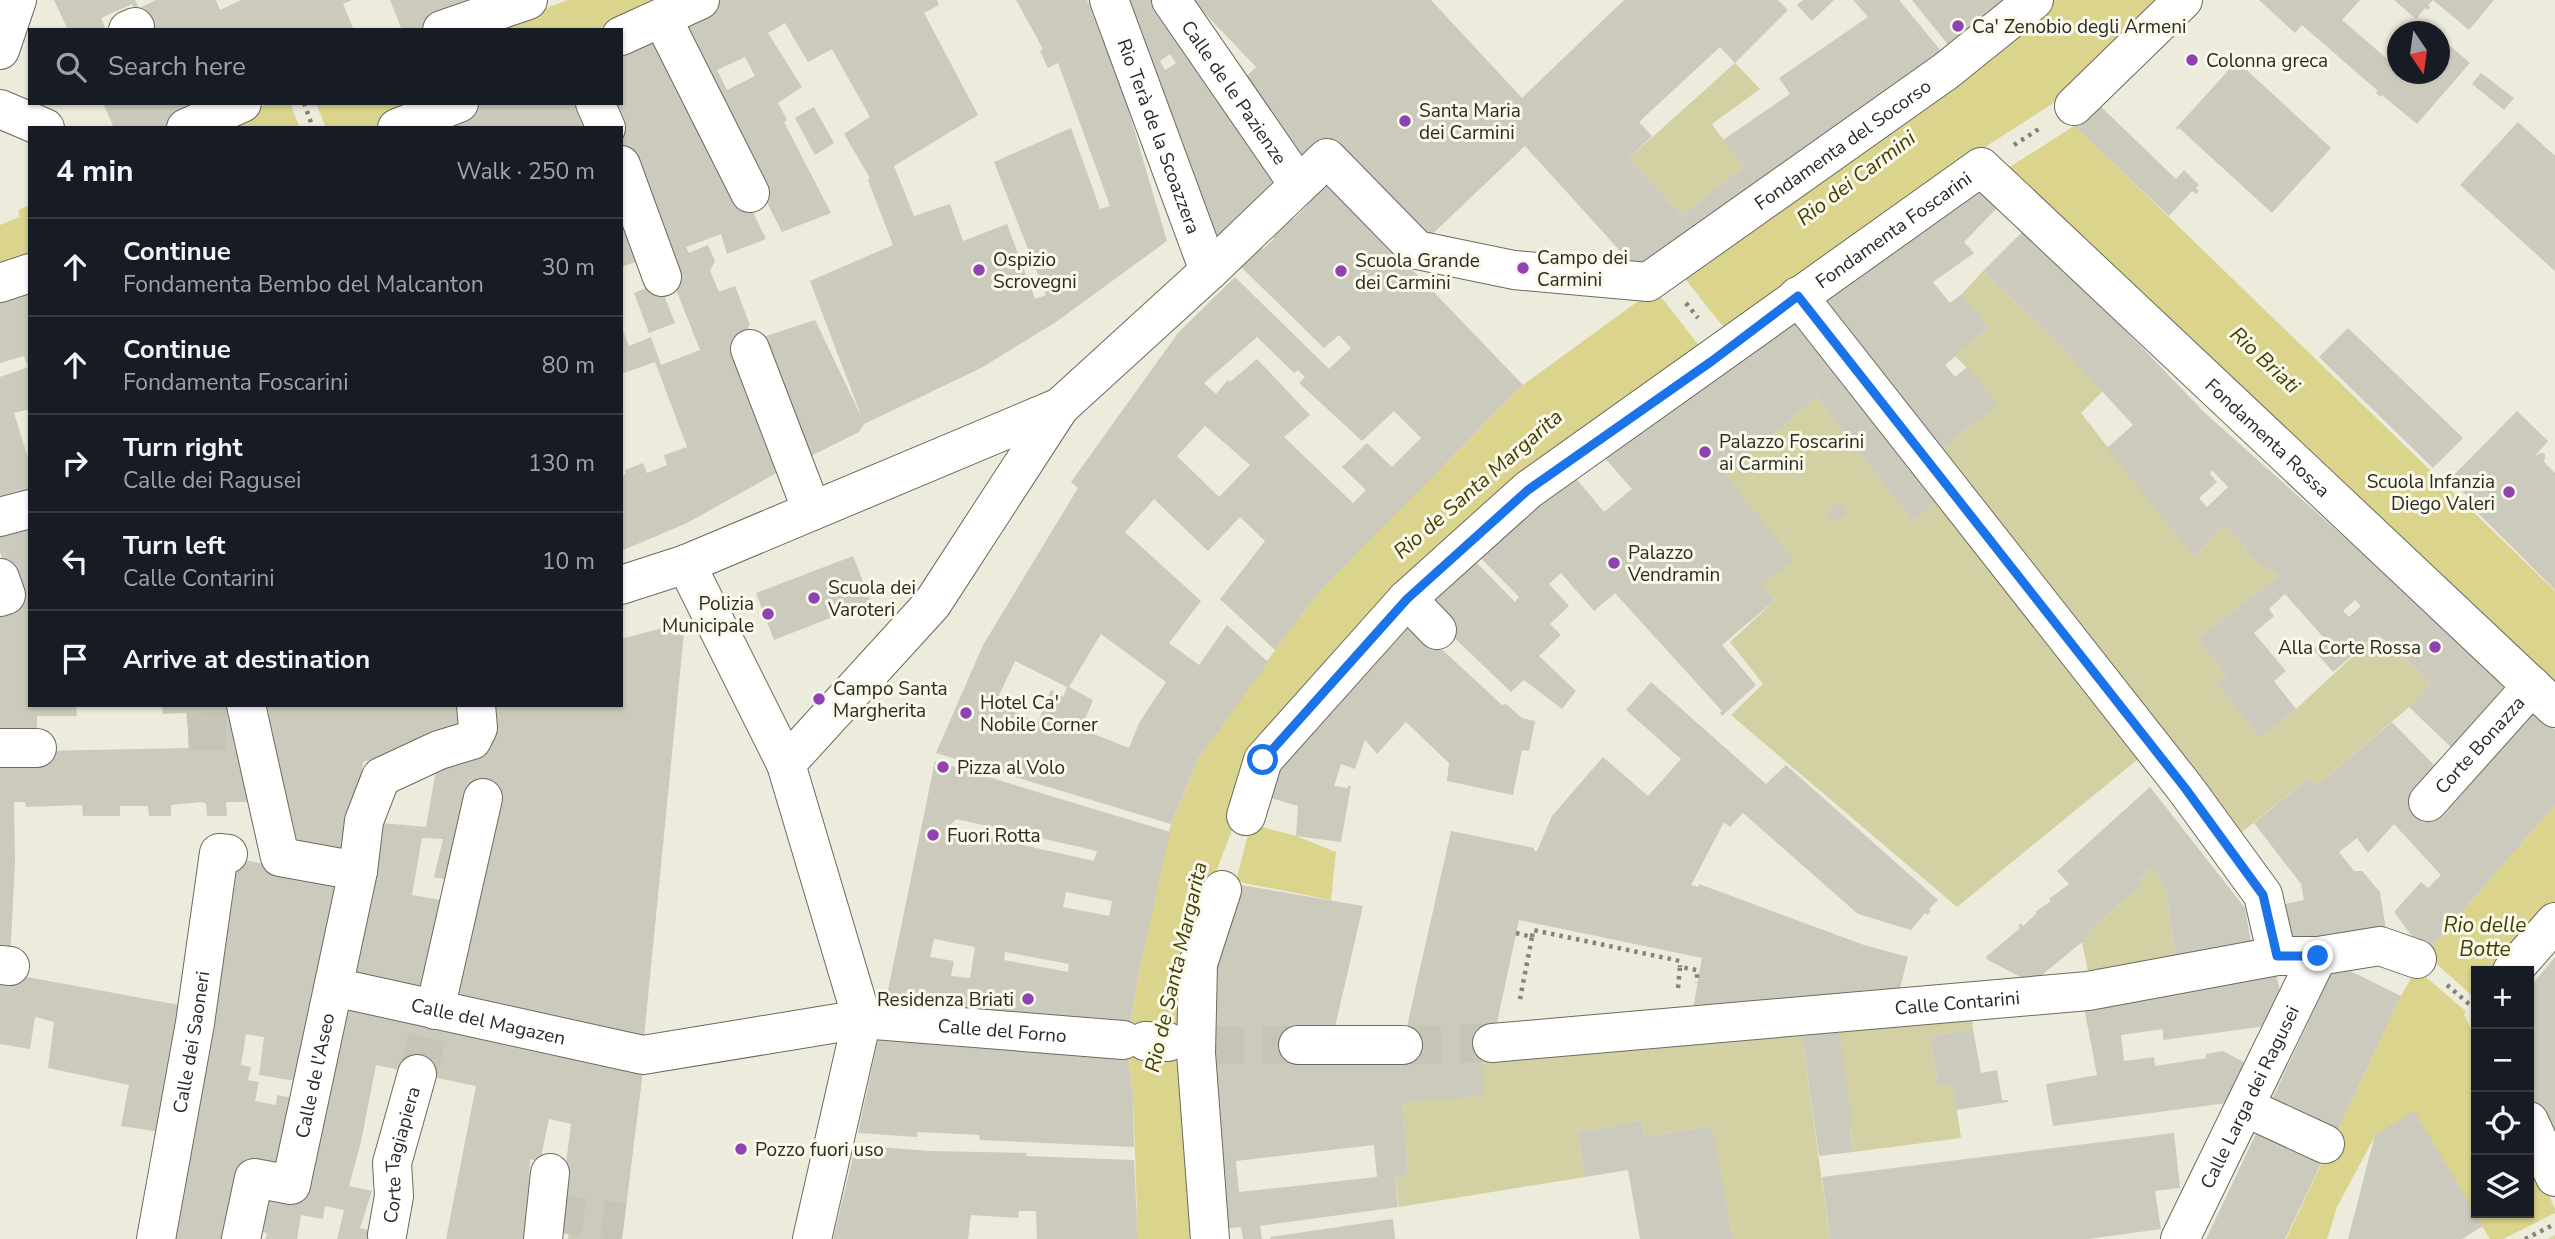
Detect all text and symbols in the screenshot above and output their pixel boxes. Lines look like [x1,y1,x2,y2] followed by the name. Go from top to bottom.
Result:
[1972,14,2186,40] place label: Ca' Zenobio degli Armeni
[1175,15,1293,170] street label: Calle de le Pazienze
[1950,18,1966,34] marker: Ca' Zenobio degli Armeni
[2387,21,2450,84] north arrow
[28,28,623,105] search box
[1110,35,1206,238] street label: Rio Terà de la Scoazzera
[52,48,90,86] icon: search
[2206,48,2328,74] place label: Colonna greca
[108,49,246,84] text: Search here
[2184,52,2200,68] marker: Colonna greca
[1750,73,1937,217] street label: Fondamenta del Socorso
[1419,98,1521,146] place label: Santa Maria dei Carmini
[1397,113,1413,129] marker: Santa Maria dei Carmini
[1791,123,1922,232] water label: Rio dei Carmini
[56,151,134,192] text: 4 min
[456,156,595,187] text: Walk · 250 m
[1810,166,1977,295] street label: Fondamenta Foscarini
[123,234,231,269] text: Continue
[1537,245,1628,293] place label: Campo dei Carmini
[993,247,1077,295] place label: Ospizio Scrovegni
[56,248,94,286] icon: ahead
[1355,248,1480,296] place label: Scuola Grande dei Carmini
[542,252,595,283] text: 30 m
[1515,260,1531,276] marker: Campo dei Carmini
[971,262,987,278] marker: Ospizio Scrovegni
[1333,263,1349,279] marker: Scuola Grande dei Carmini
[123,269,484,300] text: Fondamenta Bembo del Malcanton
[2224,320,2307,400] water label: Rio Briati
[123,332,231,367] text: Continue
[56,346,94,384] icon: ahead
[542,350,595,381] text: 80 m
[123,367,349,398] text: Fondamenta Foscarini
[2199,373,2335,503] street label: Fondamenta Rossa
[1388,403,1568,565] water label: Rio de Santa Margarita
[1719,429,1864,477] place label: Palazzo Foscarini ai Carmini
[123,430,242,465] text: Turn right
[56,444,94,482] icon: right
[1697,444,1713,460] marker: Palazzo Foscarini ai Carmini
[528,448,595,479] text: 130 m
[123,465,301,496] text: Calle dei Ragusei
[2367,469,2495,517] place label: Scuola Infanzia Diego Valeri
[2501,484,2517,500] marker: Scuola Infanzia Diego Valeri
[123,528,226,563] text: Turn left
[1627,540,1720,588] place label: Palazzo Vendramin
[56,542,94,580] icon: left
[542,546,595,577] text: 10 m
[1606,555,1622,571] marker: Palazzo Vendramin
[123,563,275,594] text: Calle Contarini
[827,575,916,623] place label: Scuola dei Varoteri
[806,590,822,606] marker: Scuola dei Varoteri
[662,591,754,639] place label: Polizia Municipale
[760,606,776,622] marker: Polizia Municipale
[2278,635,2421,661] place label: Alla Corte Rossa
[2427,639,2443,655] marker: Alla Corte Rossa
[56,640,94,678] icon: arrive
[123,642,370,677] text: Arrive at destination
[833,676,948,724] place label: Campo Santa Margherita
[980,690,1098,738] place label: Hotel Ca' Nobile Corner
[811,691,827,707] marker: Campo Santa Margherita
[2429,691,2531,800] street label: Corte Bonazza
[958,705,974,721] marker: Hotel Ca' Nobile Corner
[1247,744,1278,775] route start
[957,755,1065,781] place label: Pizza al Volo
[935,759,951,775] marker: Pizza al Volo
[947,823,1041,849] place label: Fuori Rotta
[925,827,941,843] marker: Fuori Rotta
[1138,859,1214,1075] water label: Rio de Santa Margarita
[2444,911,2526,963] water label: Rio delle Botte
[2302,940,2333,971] route end
[2471,966,2534,1218] map controls
[2471,966,2534,1029] button: +
[167,969,216,1115] street label: Calle dei Saoneri
[1894,985,2021,1022] street label: Calle Contarini
[877,987,1014,1013] place label: Residenza Briati
[1020,991,1036,1007] marker: Residenza Briati
[408,992,568,1052] street label: Calle del Magazen
[2194,1002,2306,1193] street label: Calle Larga dei Ragusei
[289,1011,341,1141] street label: Calle de l'Aseo
[937,1013,1068,1049] street label: Calle del Forno
[2471,1029,2534,1092] button: −
[377,1084,427,1226] street label: Corte Tagiapiera
[2471,1092,2534,1155] button: locate
[755,1137,884,1163] place label: Pozzo fuori uso
[733,1141,749,1157] marker: Pozzo fuori uso
[2471,1155,2534,1218] button: layers

